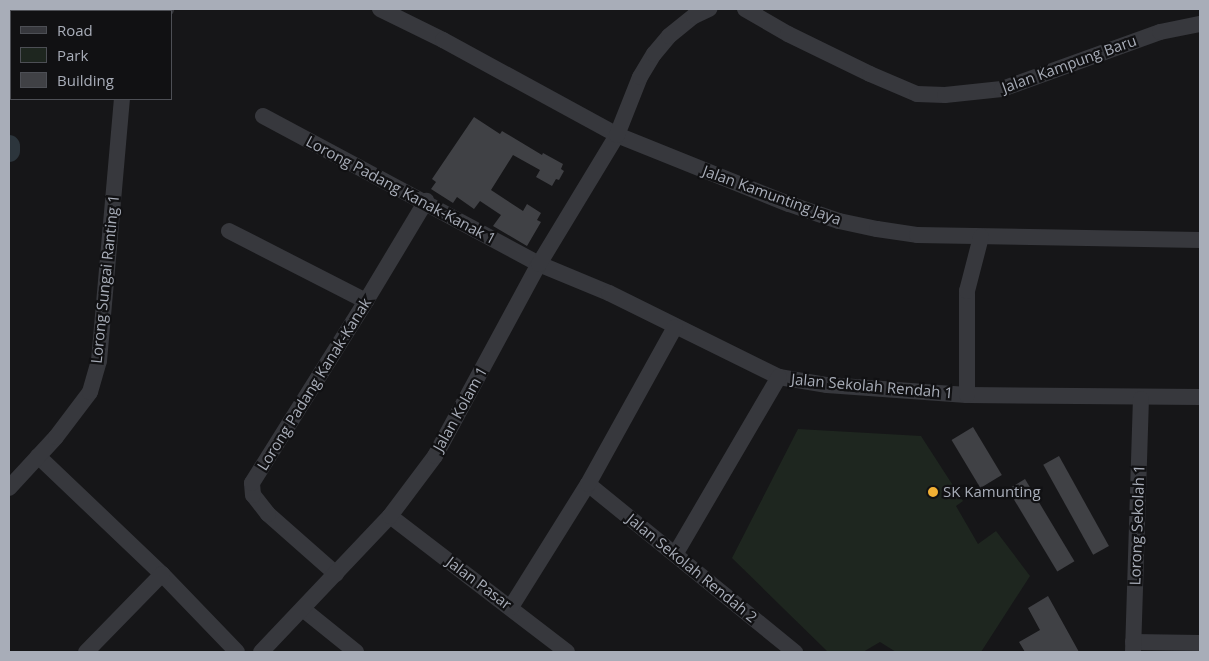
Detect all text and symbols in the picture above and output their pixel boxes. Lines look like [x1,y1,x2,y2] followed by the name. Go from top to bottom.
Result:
[10,10,172,100] legend
[57,20,93,40] text: Road
[999,31,1139,97] street label: Jalan Kampung Baru
[57,45,88,65] text: Park
[57,70,114,90] text: Building
[303,132,499,248] street label: Lorong Padang Kanak-Kanak 1
[700,162,844,228] street label: Jalan Kamunting Jaya
[87,194,123,364] street label: Lorong Sungai Ranting 1
[253,294,375,474] street label: Lorong Padang Kanak-Kanak
[429,363,491,455] street label: Jalan Kolam 1
[790,370,954,402] street label: Jalan Sekolah Rendah 1
[1126,464,1148,586] street label: Lorong Sekolah 1
[943,483,1041,501] place label: SK Kamunting
[927,486,939,498] marker: SK Kamunting
[623,510,761,626] street label: Jalan Sekolah Rendah 2
[443,553,515,613] street label: Jalan Pasar

